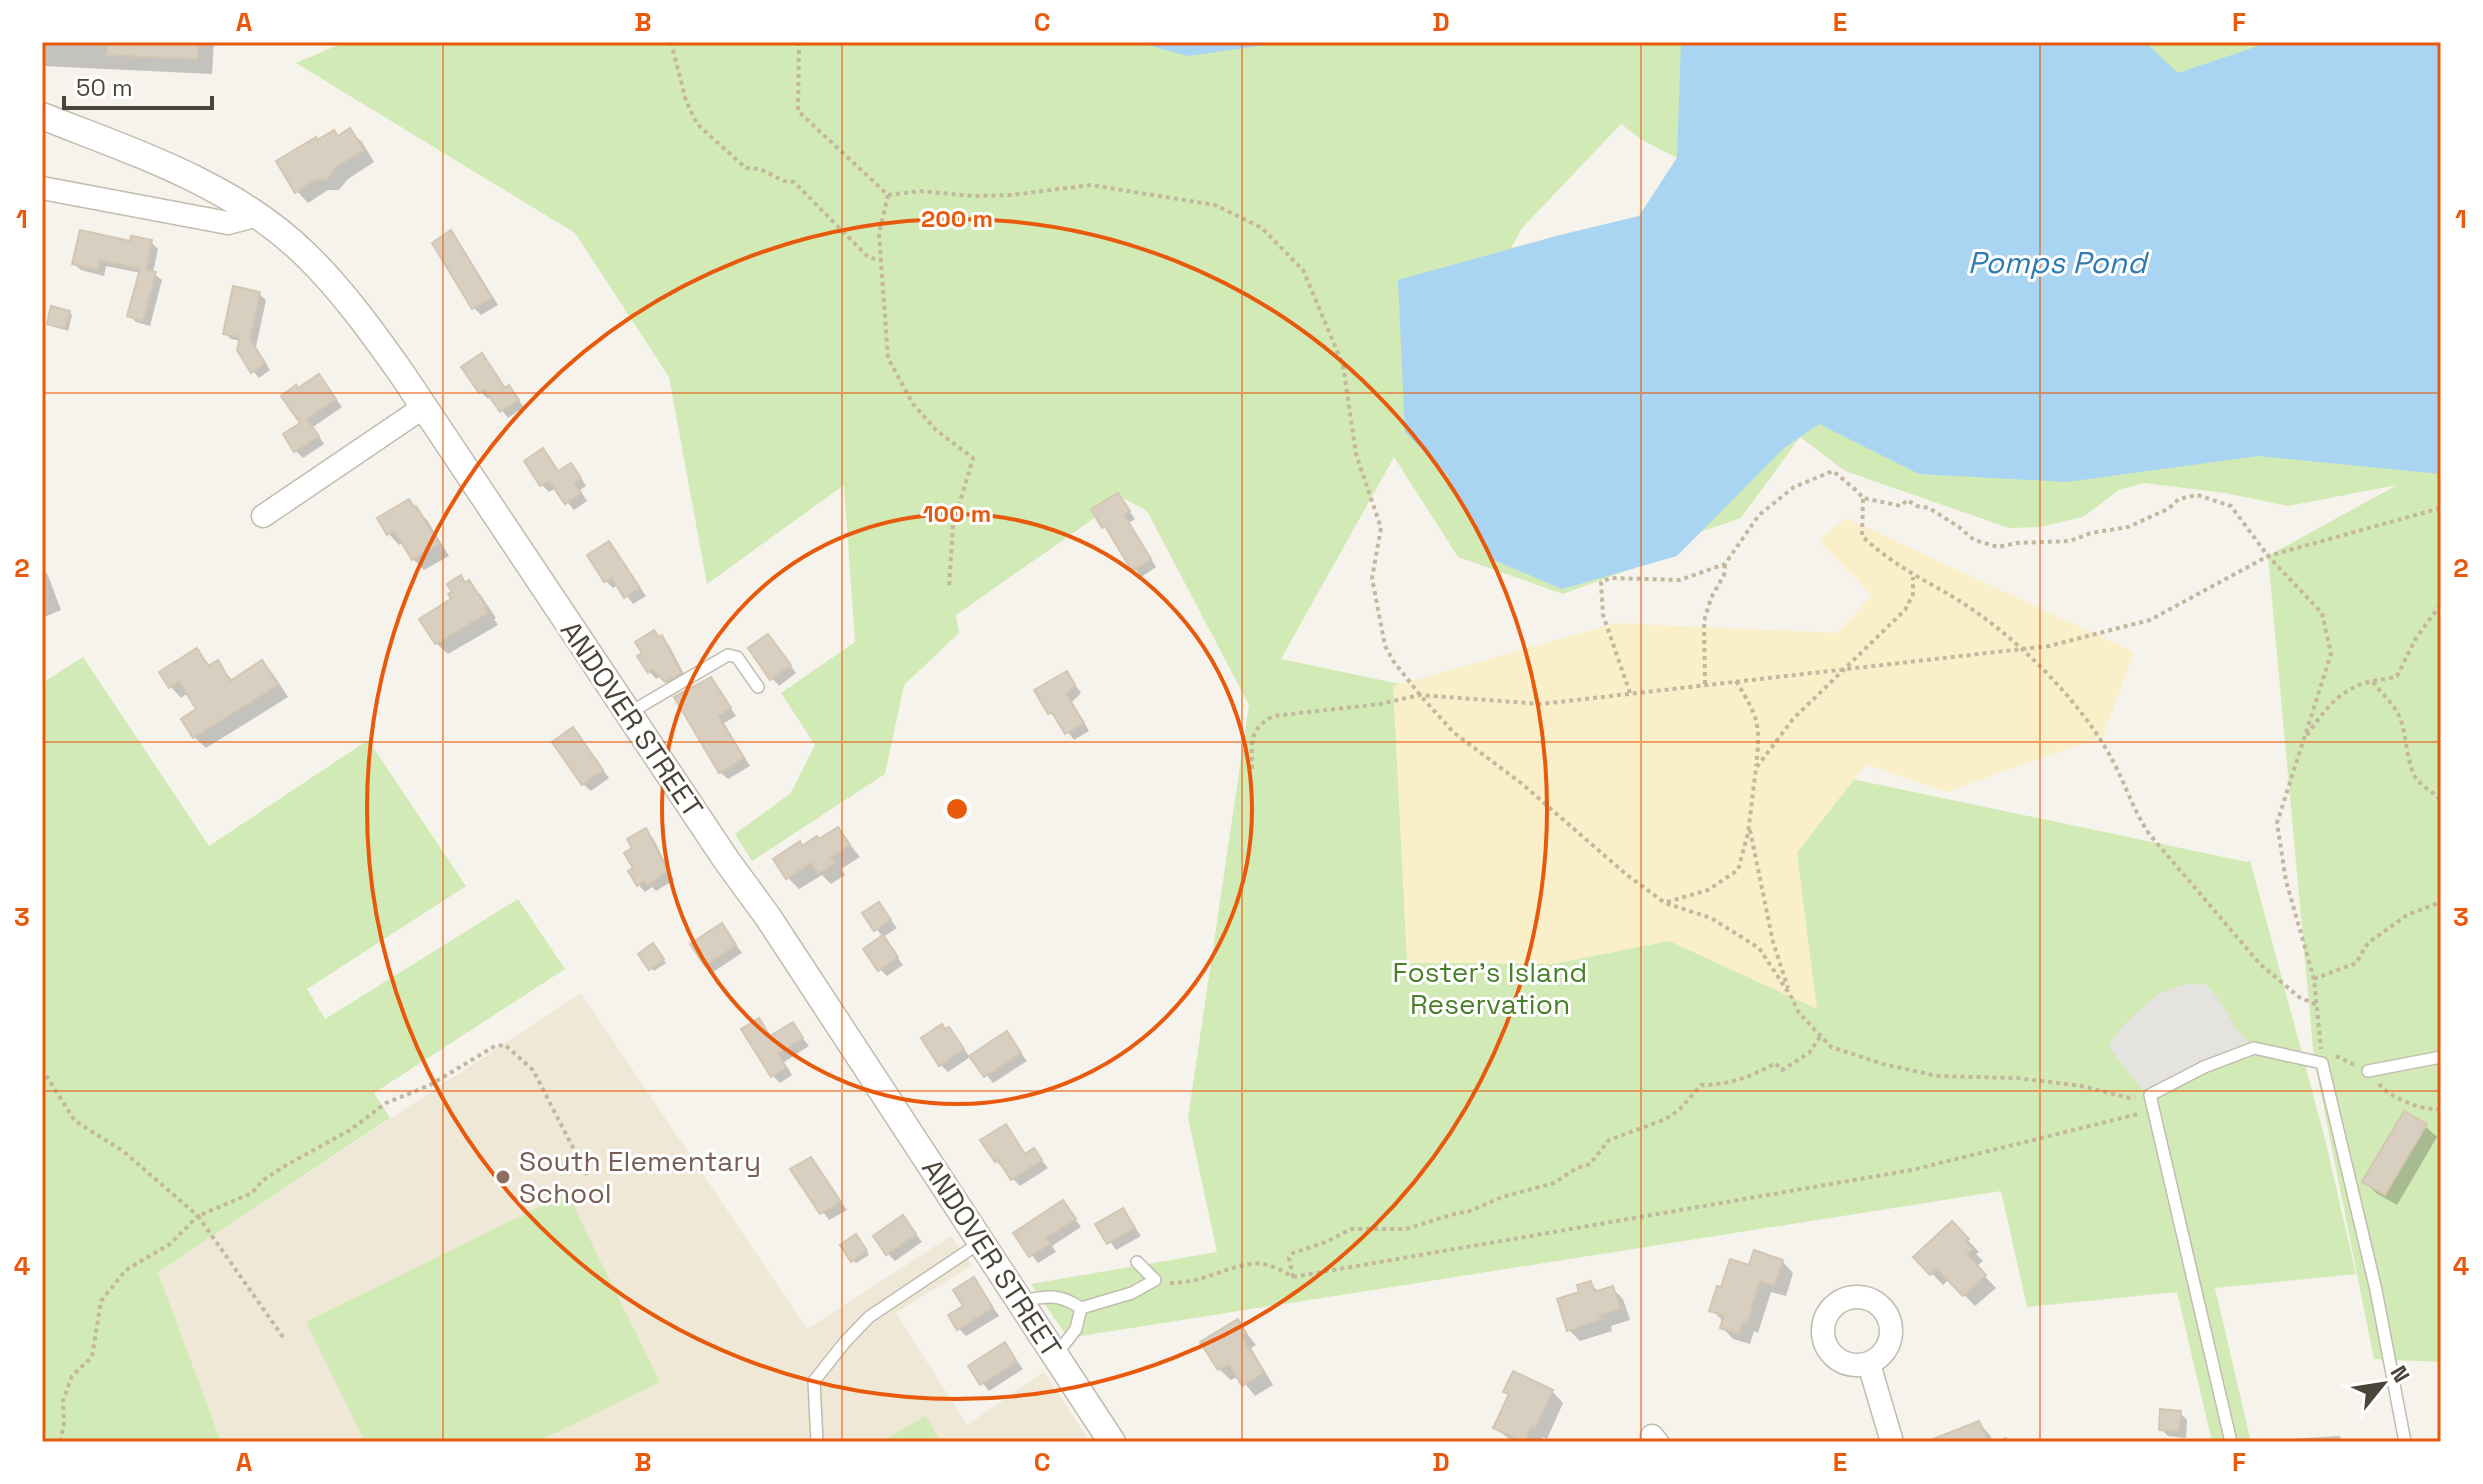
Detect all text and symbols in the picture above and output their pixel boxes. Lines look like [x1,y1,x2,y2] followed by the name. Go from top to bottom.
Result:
[236,5,253,39] text: A
[634,5,652,39] text: B
[1034,5,1050,39] text: C
[1432,5,1450,39] text: D
[1833,5,1847,39] text: E
[2232,5,2246,39] text: F
[64,60,212,110] scale bar
[76,72,133,103] text: 50 m
[16,202,28,236] text: 1
[2455,202,2467,236] text: 1
[921,203,993,234] text: 200 m
[1968,243,2150,282] water label: Pomps Pond
[923,498,991,529] text: 100 m
[14,551,30,585] text: 2
[2453,551,2469,585] text: 2
[553,614,711,824] street label: ANDOVER STREET
[943,795,971,823] centre of rings
[14,900,30,934] text: 3
[2453,900,2469,934] text: 3
[1393,954,1587,1022] park label: Foster's Island Reservation
[519,1143,761,1211] place label: South Elementary School
[914,1152,1070,1364] street label: ANDOVER STREET
[494,1168,512,1186] marker: South Elementary School
[14,1249,30,1283] text: 4
[2453,1249,2469,1283] text: 4
[2343,1344,2423,1424] north arrow
[2385,1361,2416,1387] text: N
[236,1445,253,1479] text: A
[634,1445,652,1479] text: B
[1034,1445,1050,1479] text: C
[1432,1445,1450,1479] text: D
[1833,1445,1847,1479] text: E
[2232,1445,2246,1479] text: F

